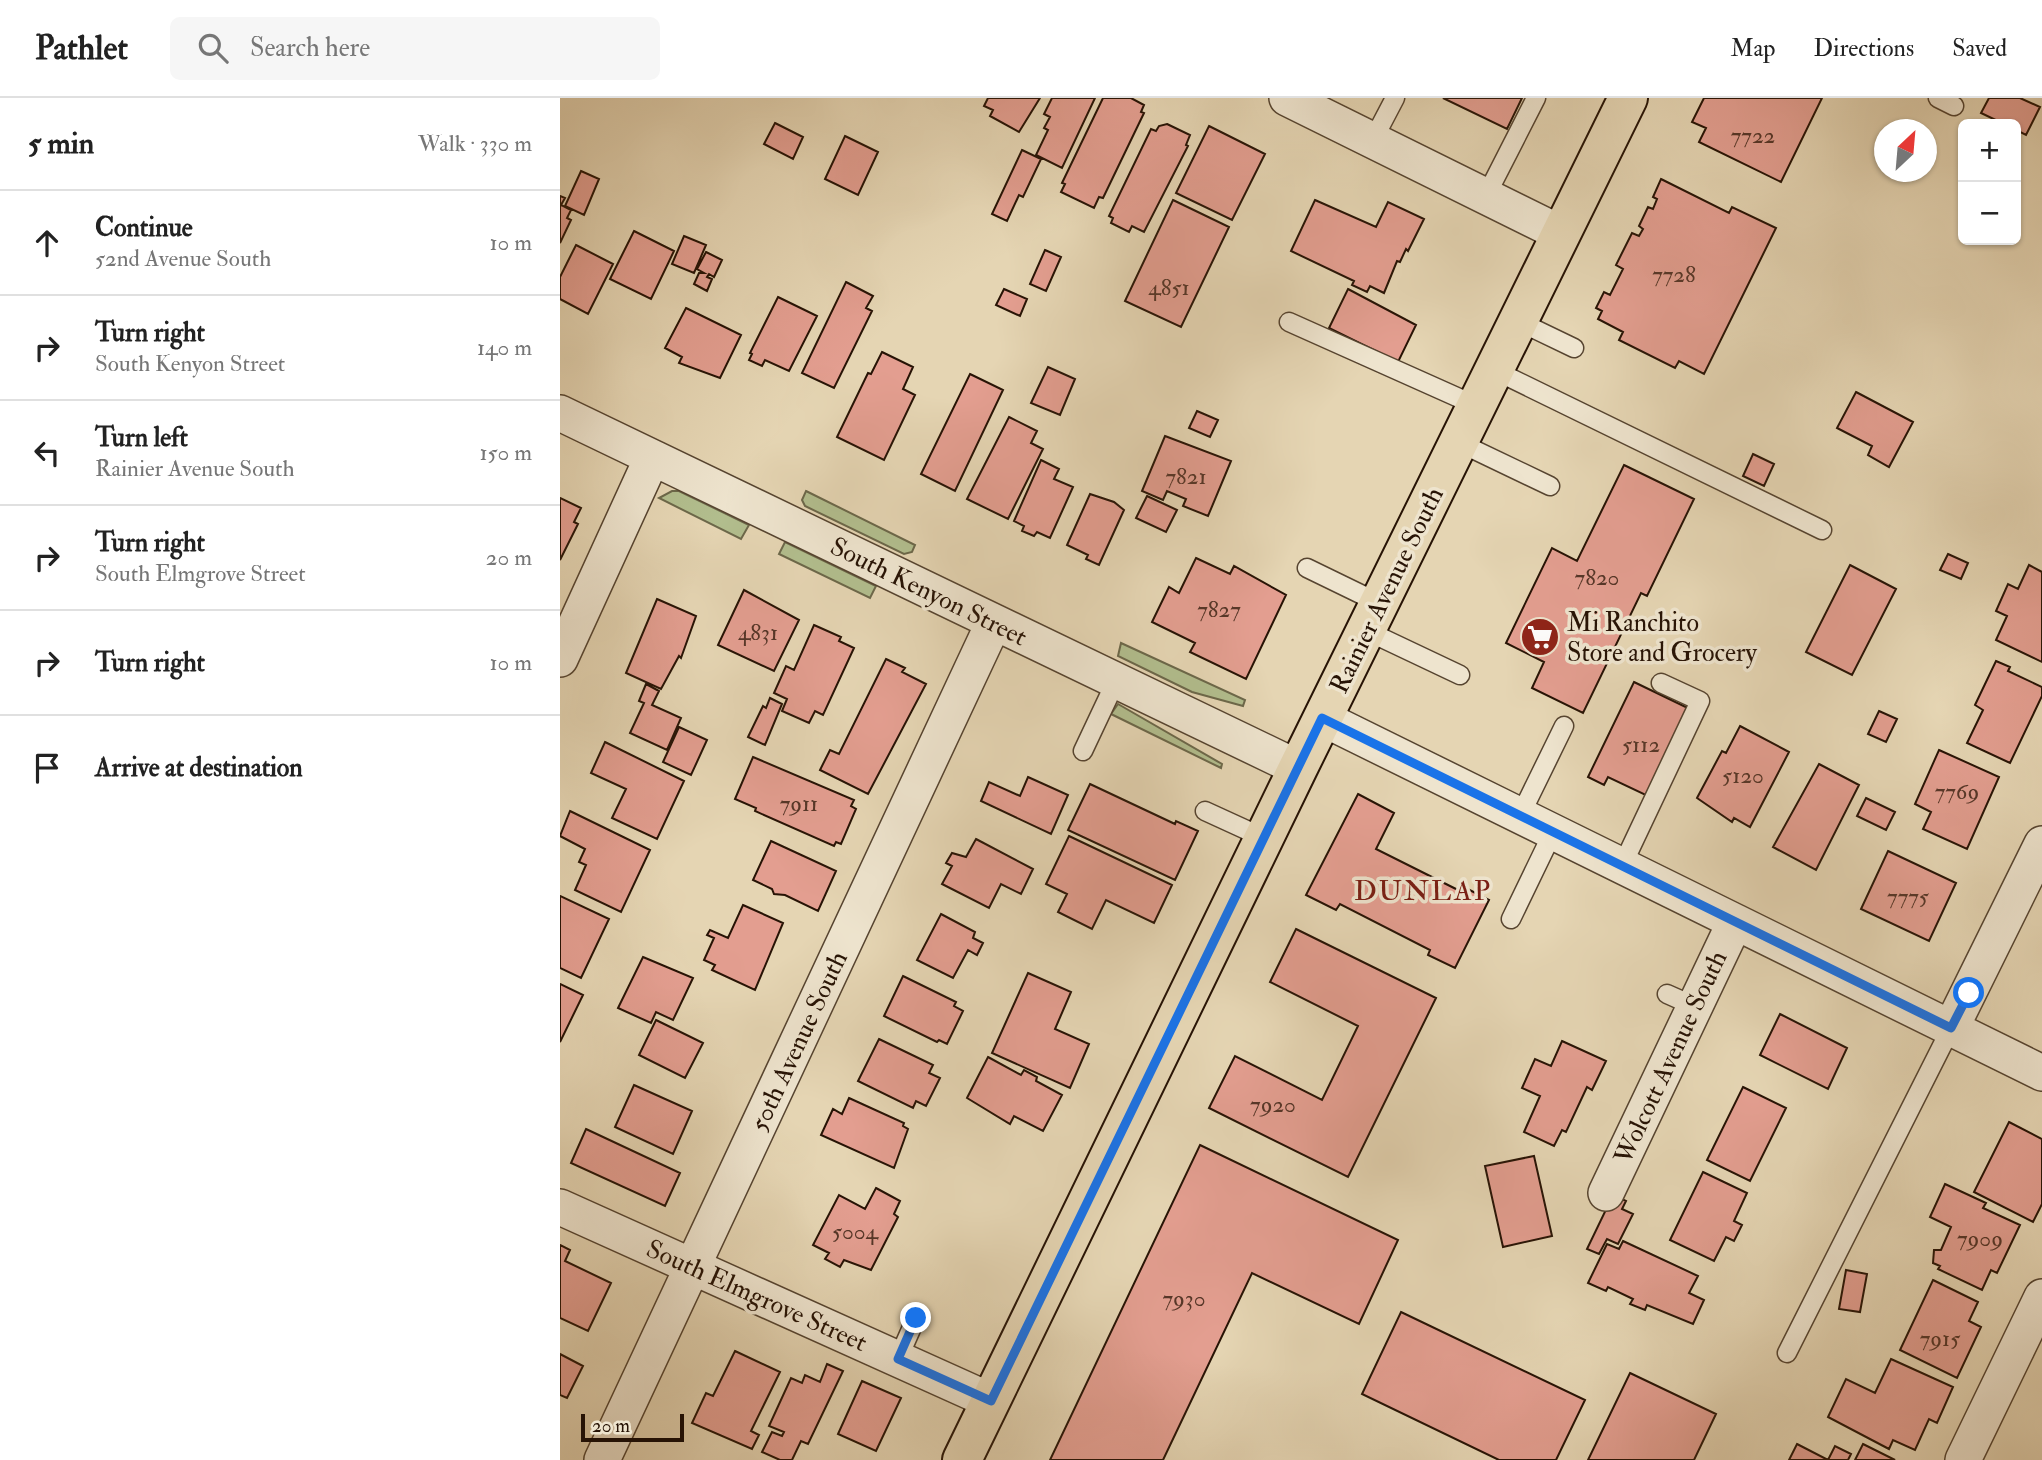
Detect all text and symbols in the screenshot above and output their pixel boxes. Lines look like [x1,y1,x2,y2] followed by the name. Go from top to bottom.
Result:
[170,17,660,80] search box
[35,28,128,69] text: Pathlet
[194,29,232,67] icon: search
[250,32,370,64] text: Search here
[1730,33,1775,64] text: Map
[1813,33,1914,64] text: Directions
[1952,33,2007,64] text: Saved
[1874,119,1937,182] north arrow
[1958,119,2021,245] map controls
[1958,119,2021,182] button: +
[1731,121,1775,150] house number: 7722
[28,125,94,162] text: 5 min
[418,129,532,158] text: Walk · 330 m
[1958,182,2021,245] button: −
[95,212,193,244] text: Continue
[28,224,66,262] icon: ahead
[489,228,532,257] text: 10 m
[95,244,271,273] text: 52nd Avenue South
[1652,260,1696,289] house number: 7728
[1148,273,1190,302] house number: 4851
[95,317,205,349] text: Turn right
[28,329,66,367] icon: right
[477,333,532,362] text: 140 m
[95,349,285,378] text: South Kenyon Street
[95,422,188,454] text: Turn left
[28,434,66,472] icon: left
[479,438,532,467] text: 150 m
[95,454,295,483] text: Rainier Avenue South
[1165,462,1207,491] house number: 7821
[1323,482,1451,699] street label: Rainier Avenue South
[95,527,205,559] text: Turn right
[825,530,1032,653] street label: South Kenyon Street
[28,539,66,577] icon: right
[486,543,532,572] text: 20 m
[95,559,306,588] text: South Elmgrove Street
[1575,563,1619,592] house number: 7820
[1197,595,1241,624] house number: 7827
[1567,607,1758,669] place label: Mi Ranchito Store and Grocery
[1519,616,1561,658] supermarket icon: Mi Ranchito Store and Grocery
[738,618,778,647] house number: 4831
[28,644,66,682] icon: right
[95,647,205,679] text: Turn right
[489,648,532,677] text: 10 m
[1622,730,1660,759] house number: 5112
[28,749,66,787] icon: arrive
[95,752,303,784] text: Arrive at destination
[1722,761,1764,790] house number: 5120
[1935,777,1979,806] house number: 7769
[780,789,818,818] house number: 7911
[1354,874,1492,909] district label: DUNLAP
[1887,882,1929,911] house number: 7775
[1607,945,1734,1170] street label: Wolcott Avenue South
[743,946,855,1137] street label: 50th Avenue South
[1953,977,1984,1008] route start
[1250,1090,1296,1119] house number: 7920
[832,1217,880,1246] house number: 5004
[1957,1224,2003,1253] house number: 7909
[641,1233,872,1359] street label: South Elmgrove Street
[1163,1284,1205,1313] house number: 7930
[900,1302,931,1333] route end
[1920,1324,1960,1353] house number: 7915
[581,1411,684,1443] scale bar
[592,1414,630,1438] text: 20 m

